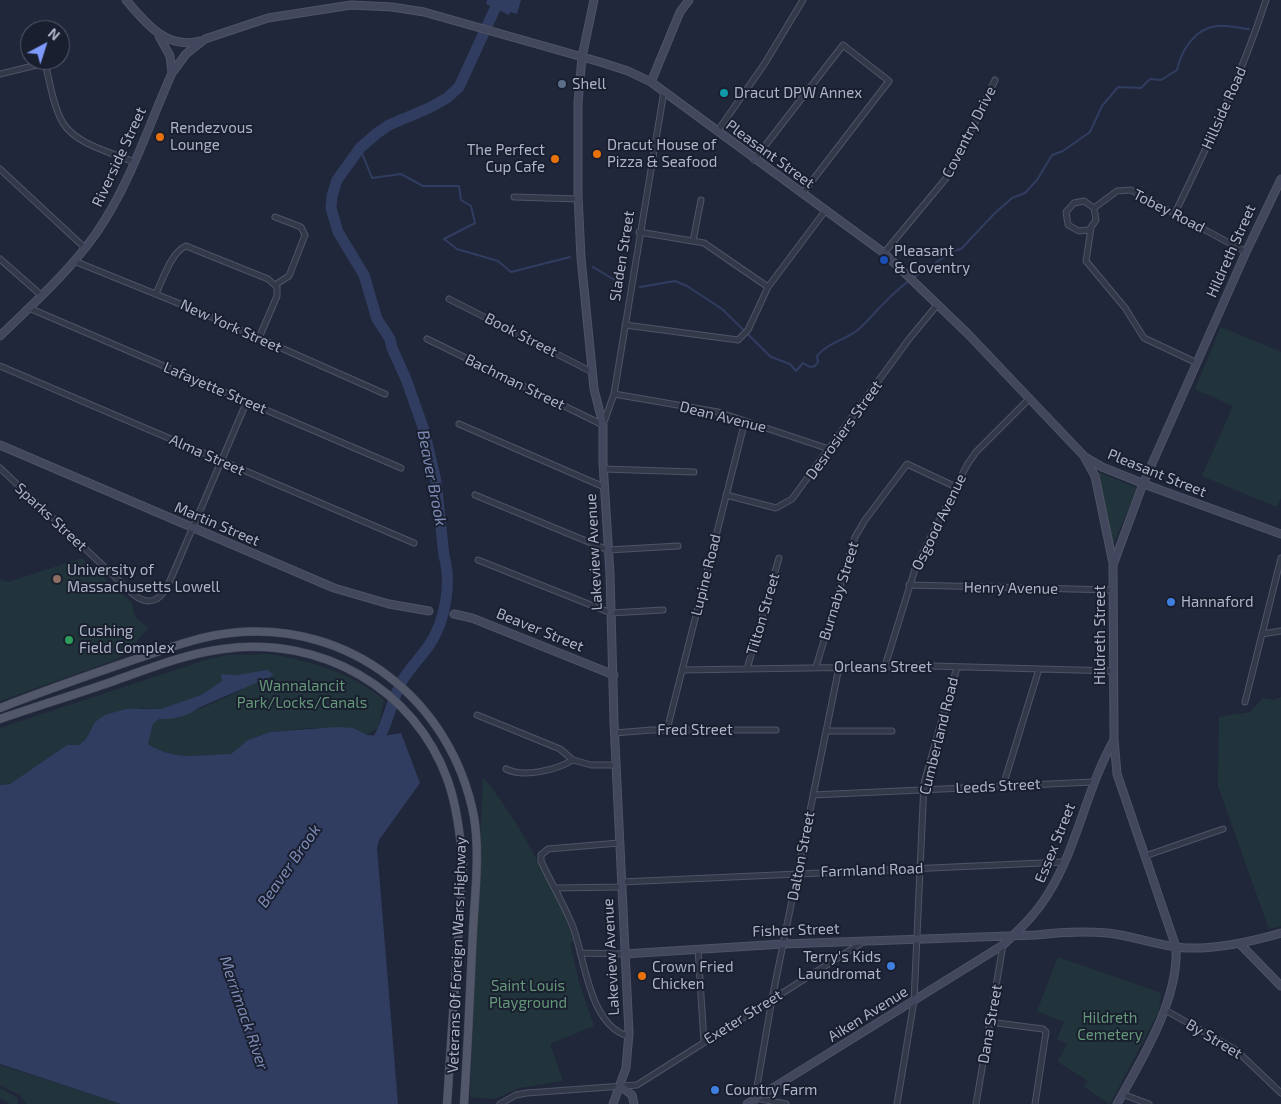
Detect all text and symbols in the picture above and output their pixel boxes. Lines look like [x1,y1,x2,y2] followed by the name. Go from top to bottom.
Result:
[20,20,70,70] north arrow
[45,24,64,44] text: N
[1198,64,1250,152] street label: Hillside Road
[572,75,606,93] place label: Shell
[556,78,568,90] marker: Shell
[938,83,1000,181] street label: Coventry Drive
[734,84,862,102] place label: Dracut DPW Annex
[718,87,730,99] marker: Dracut DPW Annex
[88,104,150,210] street label: Riverside Street
[722,116,818,192] street label: Pleasant Street
[170,119,253,154] place label: Rendezvous Lounge
[154,131,166,143] marker: Rendezvous Lounge
[607,136,717,171] place label: Dracut House of Pizza & Seafood
[467,141,545,176] place label: The Perfect Cup Cafe
[591,148,603,160] marker: Dracut House of Pizza & Seafood
[549,153,561,165] marker: The Perfect Cup Cafe
[1130,185,1208,237] street label: Tobey Road
[1202,202,1260,300] street label: Hildreth Street
[606,209,638,303] street label: Sladen Street
[894,242,970,277] place label: Pleasant & Coventry
[878,254,890,266] marker: Pleasant & Coventry
[178,296,284,356] street label: New York Street
[482,309,560,361] street label: Book Street
[462,350,568,414] street label: Bachman Street
[161,358,269,418] street label: Lafayette Street
[802,377,886,483] street label: Desrosiers Street
[678,398,768,436] street label: Dean Avenue
[413,428,451,528] water label: Beaver Brook
[167,430,247,480] street label: Alma Street
[1105,445,1209,501] street label: Pleasant Street
[908,471,970,573] street label: Osgood Avenue
[11,479,91,555] street label: Sparks Street
[582,493,606,611] street label: Lakeview Avenue
[172,498,262,550] street label: Martin Street
[687,532,725,618] street label: Lupine Road
[815,539,863,643] street label: Burnaby Street
[67,561,220,596] place label: University of Massachusetts Lowell
[743,571,783,657] street label: Tilton Street
[51,573,63,585] marker: University of Massachusetts Lowell
[964,578,1058,598] street label: Henry Avenue
[1091,585,1109,685] street label: Hildreth Street
[1181,593,1253,611] place label: Hannaford
[1165,596,1177,608] marker: Hannaford
[494,604,586,656] street label: Beaver Street
[79,622,175,657] place label: Cushing Field Complex
[63,634,75,646] marker: Cushing Field Complex
[834,658,932,676] street label: Orleans Street
[916,675,962,797] street label: Cumberland Road
[237,677,367,712] park label: Wannalancit Park/Locks/Canals
[657,721,733,739] street label: Fred Street
[955,775,1041,797] street label: Leeds Street
[1031,800,1079,886] street label: Essex Street
[784,810,818,902] street label: Dalton Street
[253,821,325,911] water label: Beaver Brook
[444,837,470,1073] street label: Veterans Of Foreign Wars Highway
[820,859,924,881] street label: Farmland Road
[599,898,623,1016] street label: Lakeview Avenue
[752,919,840,941] street label: Fisher Street
[798,948,881,983] place label: Terry's Kids Laundromat
[215,953,273,1073] water label: Merrimack River
[652,958,733,993] place label: Crown Fried Chicken
[885,960,897,972] marker: Terry's Kids Laundromat
[636,970,648,982] marker: Crown Fried Chicken
[489,977,567,1012] park label: Saint Louis Playground
[825,982,911,1046] street label: Aiken Avenue
[974,983,1006,1065] street label: Dana Street
[700,986,786,1048] street label: Exeter Street
[1077,1009,1143,1044] park label: Hildreth Cemetery
[1183,1015,1245,1063] street label: By Street
[725,1081,817,1099] place label: Country Farm
[709,1084,721,1096] marker: Country Farm

